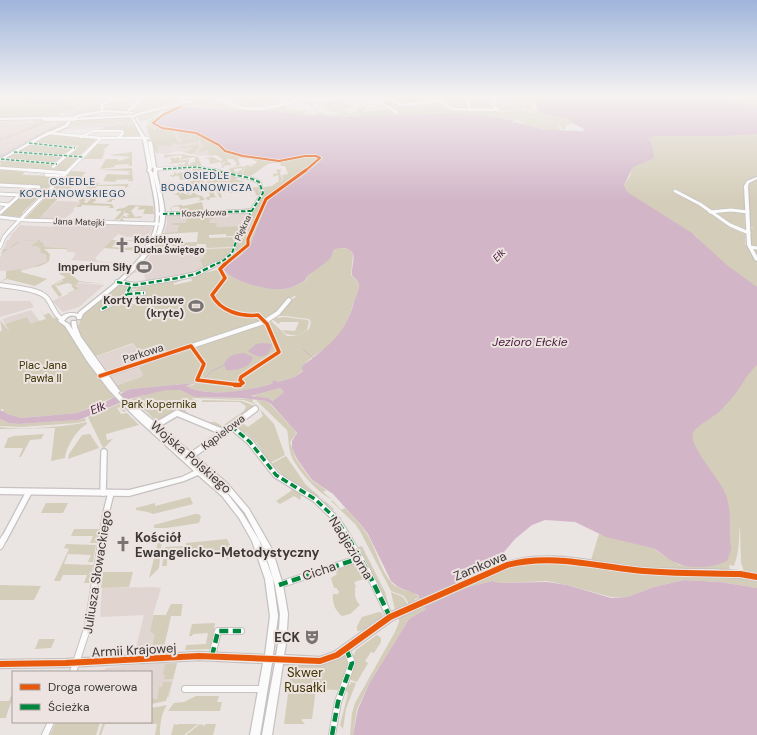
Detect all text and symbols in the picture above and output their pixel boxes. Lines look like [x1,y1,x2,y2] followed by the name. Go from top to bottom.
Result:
[161,169,253,194] district label: OSIEDLE BOGDANOWICZA
[20,175,126,200] district label: OSIEDLE KOCHANOWSKIEGO
[181,206,227,220] street label: Koszykowa
[232,213,254,243] street label: Piękna
[53,215,105,229] street label: Jana Matejki
[134,234,205,256] place label: Kościół pw. Ducha Świętego
[113,236,131,254] church icon: Kościół pw. Ducha Świętego
[490,245,509,264] water label: Ełk
[135,258,153,276] sports icon: Imperium Siły
[58,260,132,274] place label: Imperium Siły
[103,293,184,320] place label: Korty tenisowe (kryte)
[187,297,205,315] sports icon: Korty tenisowe (kryte)
[492,334,568,350] water label: Jezioro Ełckie
[121,340,165,366] street label: Parkowa
[19,358,67,385] park label: Plac Jana Pawła II
[88,397,109,418] water label: Ełk
[122,397,196,411] park label: Park Kopernika
[198,411,248,453] street label: Kąpielowa
[147,417,235,497] street label: Wojska Polskiego
[79,509,115,635] street label: Juliusza Słowackiego
[325,513,377,583] street label: Nadjeziorna
[135,529,320,561] place label: Kościół Ewangelicko-Metodystyczny
[114,535,132,553] church icon: Kościół Ewangelicko-Metodystyczny
[451,547,509,585] street label: Zamkowa
[300,557,338,585] street label: Cicha
[303,628,321,646] theatre icon: ECK
[274,629,301,646] place label: ECK
[91,639,177,661] street label: Armii Krajowej
[284,664,326,696] park label: Skwer Rusałki
[12,671,152,723] legend
[48,679,137,695] text: Droga rowerowa
[48,699,90,715] text: Ścieżka

